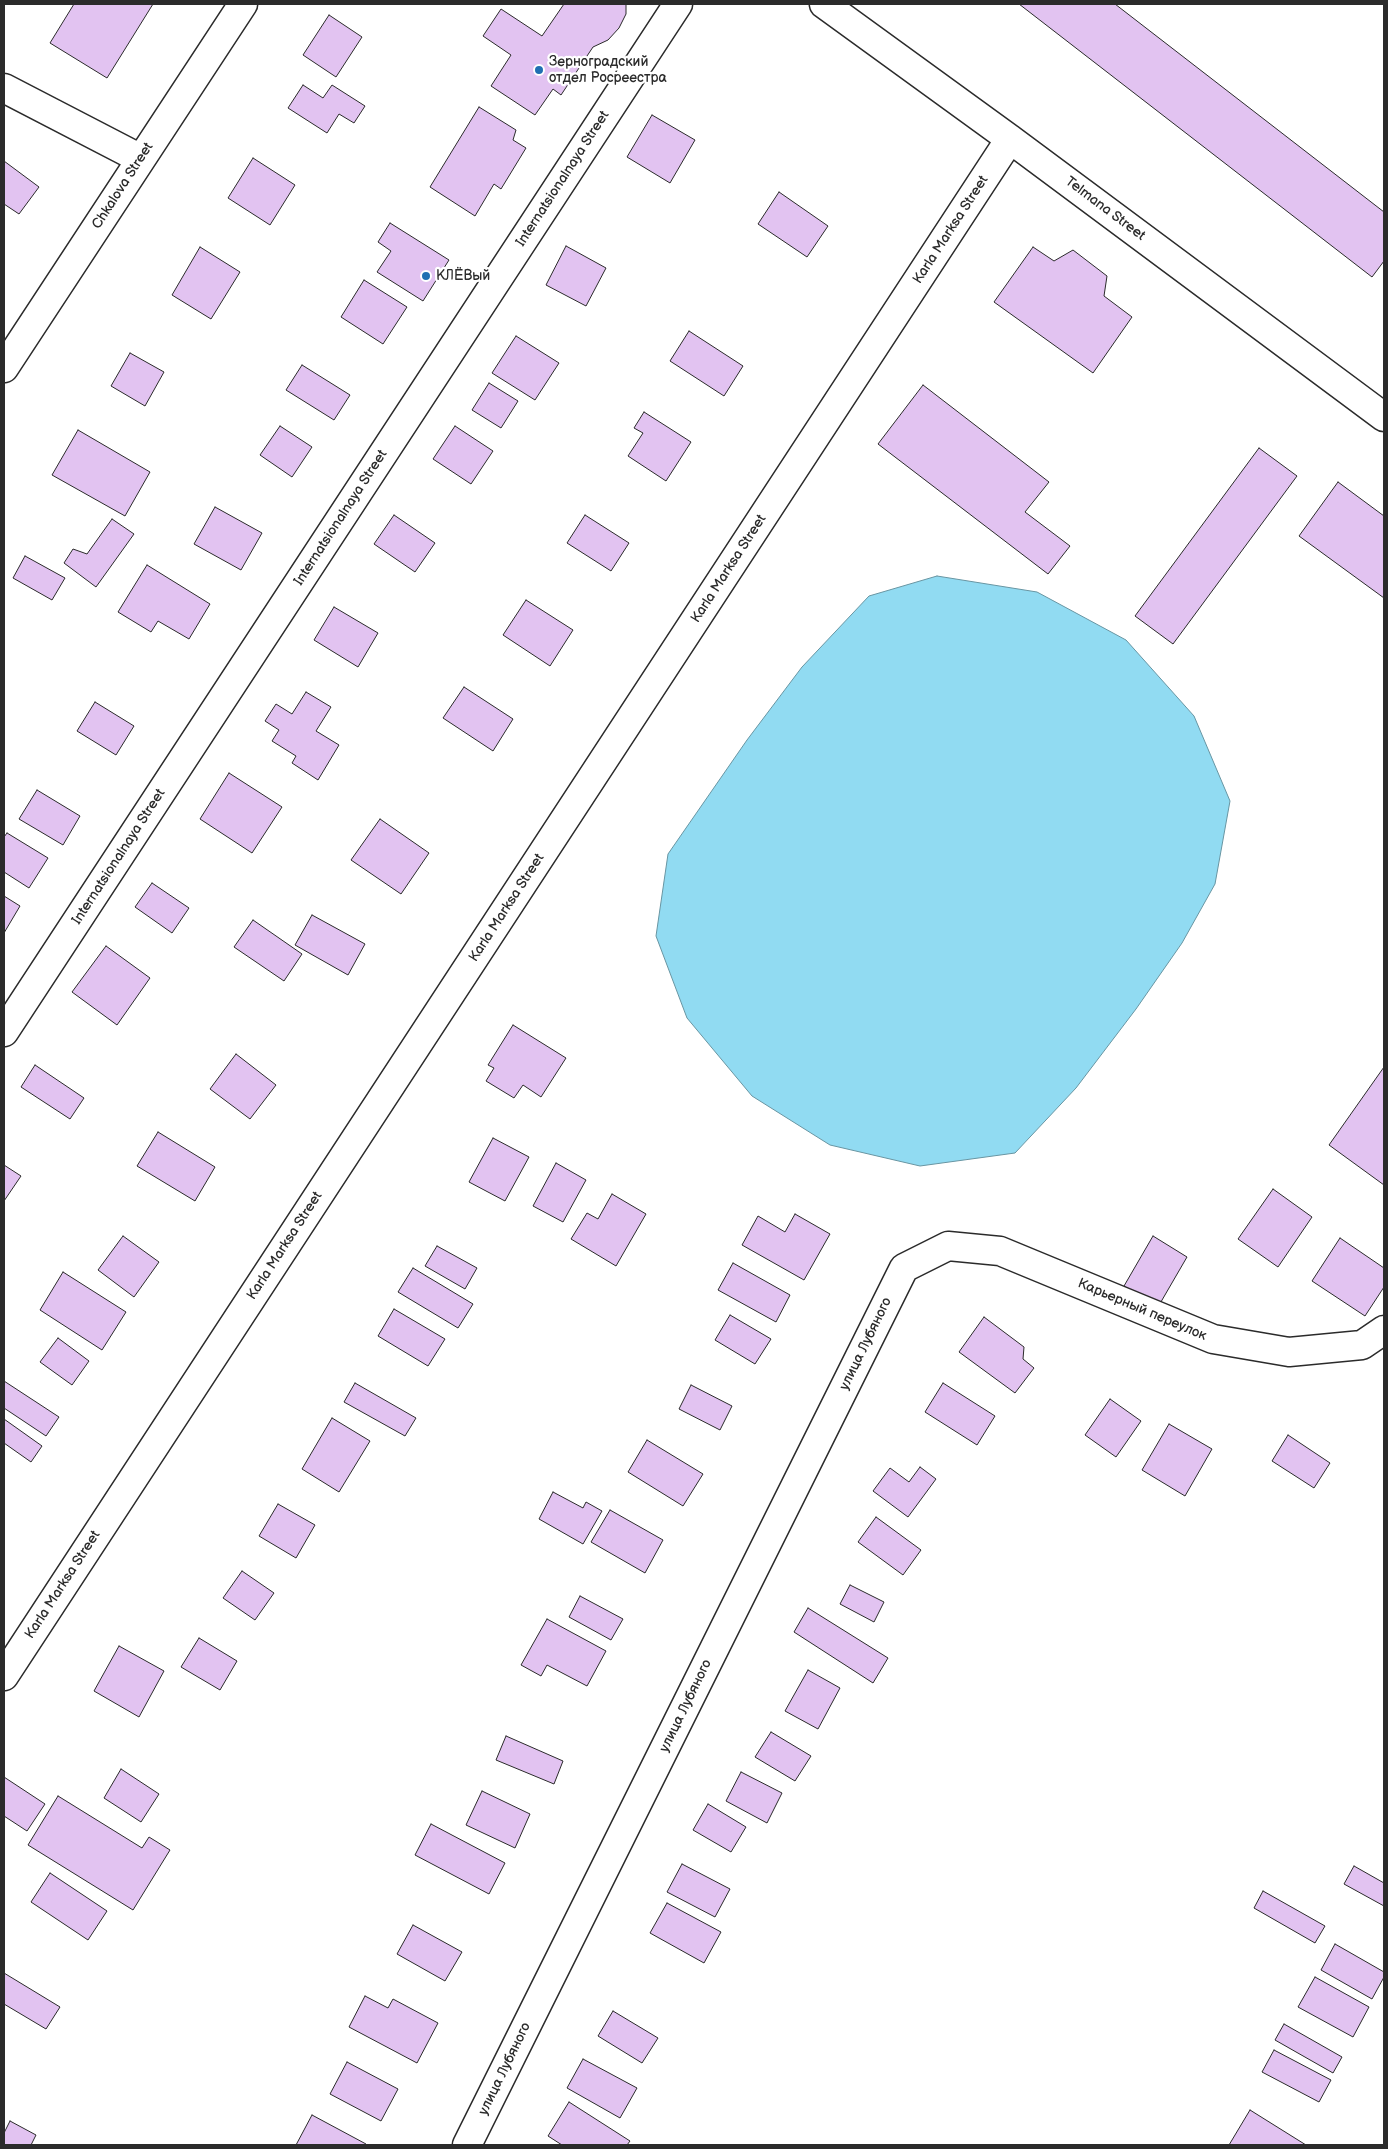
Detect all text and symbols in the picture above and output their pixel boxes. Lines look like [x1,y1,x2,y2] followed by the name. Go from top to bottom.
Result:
[549,54,667,86] place label: Зерноградский отдел Росреестра
[533,64,545,76] marker: Зерноградский отдел Росреестра
[513,108,613,250] street label: Internatsionalnaya Street
[89,140,157,232] street label: Chkalova Street
[910,173,992,287] street label: Karla Marksa Street
[1062,173,1148,245] street label: Telmana Street
[436,268,490,284] place label: КЛЁВый
[420,270,432,282] marker: КЛЁВый
[291,447,391,589] street label: Internatsionalnaya Street
[688,512,770,626] street label: Karla Marksa Street
[69,786,169,928] street label: Internatsionalnaya Street
[466,851,548,965] street label: Karla Marksa Street
[244,1189,326,1303] street label: Karla Marksa Street
[1075,1275,1209,1345] street label: Карьерный переулок
[836,1295,896,1393] street label: улица Лубяного
[22,1528,104,1642] street label: Karla Marksa Street
[656,1657,716,1755] street label: улица Лубяного
[475,2020,535,2118] street label: улица Лубяного

